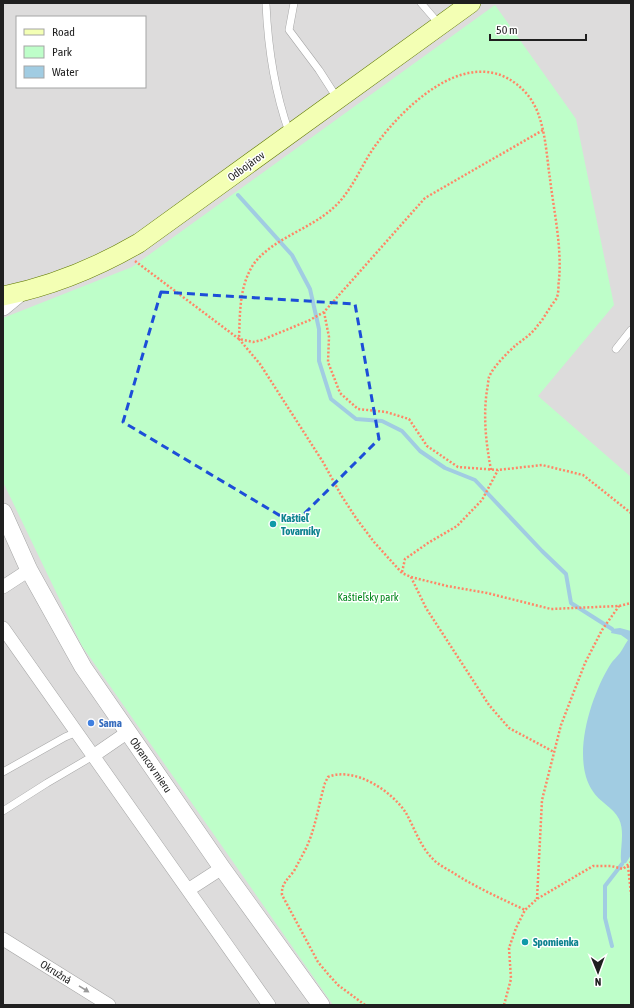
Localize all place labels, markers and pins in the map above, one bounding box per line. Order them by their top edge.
place label: Kaštieľ Tovarníky [281,512,321,537]
marker: Kaštieľ Tovarníky [268,519,278,529]
place label: Sama [99,717,122,729]
marker: Sama [86,718,96,728]
place label: Spomienka [533,936,579,948]
marker: Spomienka [520,937,530,947]

